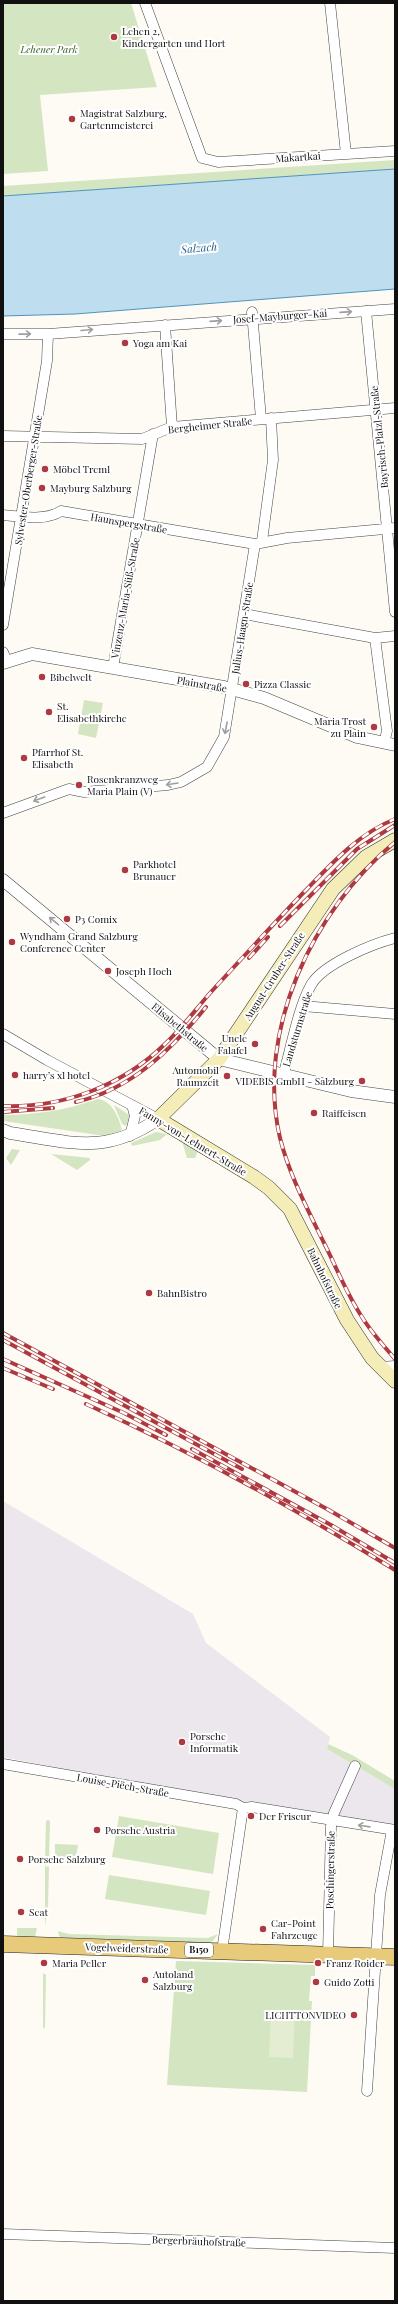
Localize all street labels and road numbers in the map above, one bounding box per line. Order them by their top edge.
street label: Makartkai [275,148,321,166]
street label: Josef-Mayburger-Kai [231,306,328,326]
street label: Bayrisch-Platzl-Straße [367,385,391,489]
street label: Sylvester-Oberberger-Straße [11,414,45,546]
street label: Bergheimer Straße [167,414,253,436]
street label: Haunspergstraße [90,509,168,537]
street label: Vinzenz-Maria-Süß-Straße [107,536,143,661]
street label: Julius-Haagn-Straße [228,581,256,676]
street label: Plainstraße [176,673,228,695]
street label: August-Gruber-Straße [240,929,308,1024]
street label: Landsturmstraße [279,990,315,1068]
street label: Elisabethstraße [149,999,211,1055]
street label: Fanny-von-Lehnert-Straße [136,1103,250,1179]
street label: Bahnhofstraße [304,1245,346,1311]
street label: Louise-Piëch-Straße [76,1770,170,1800]
street label: Poschingerstraße [322,1831,338,1909]
street label: Vogelweiderstraße [84,1940,169,1956]
road number: B150 [185,1943,213,1957]
street label: Bergerbräuhofstraße [152,2232,246,2250]

